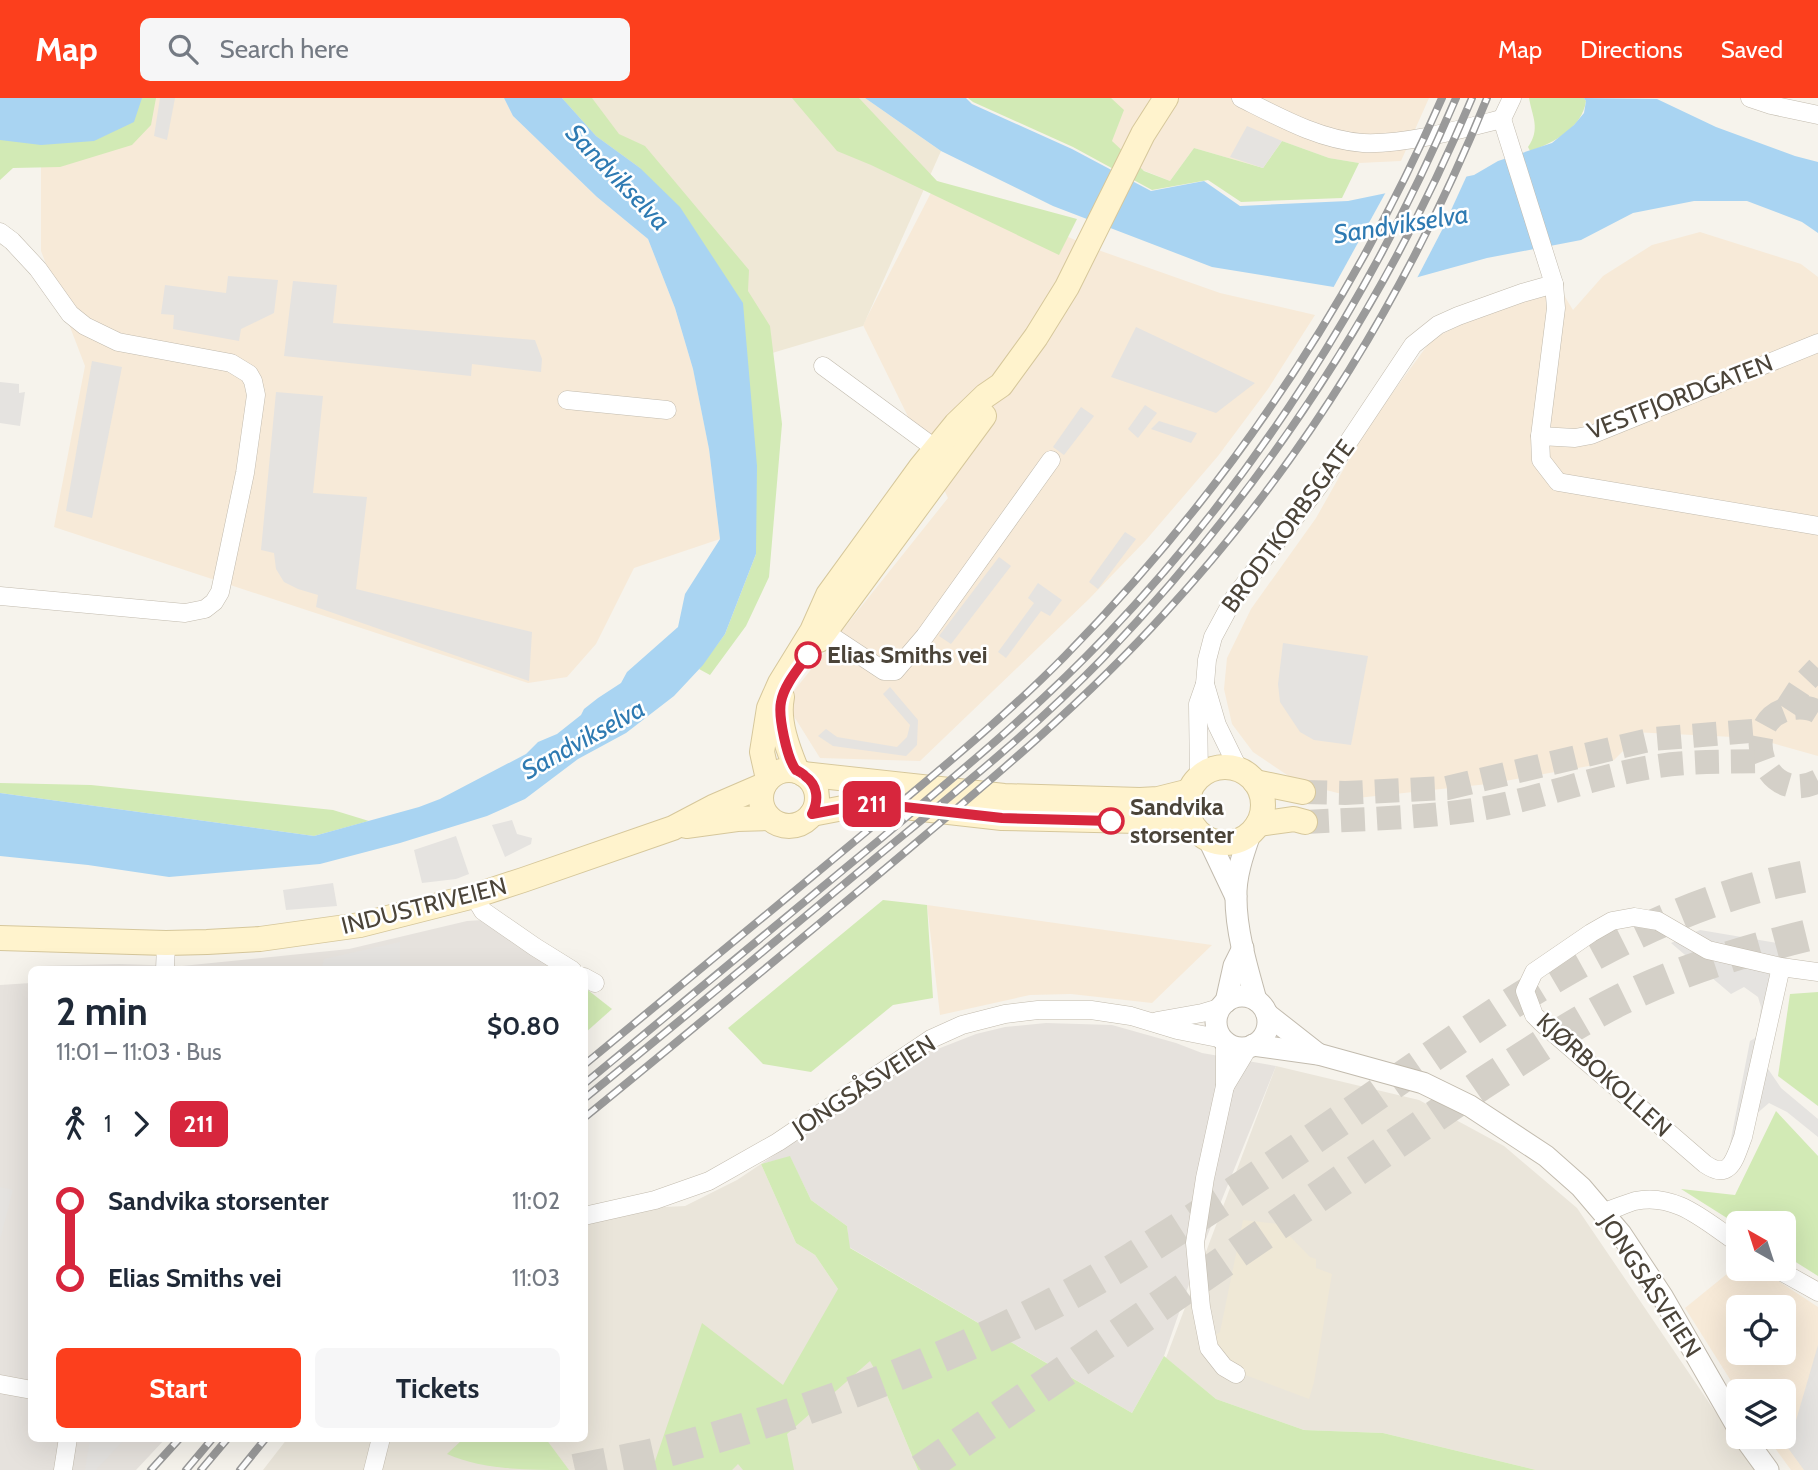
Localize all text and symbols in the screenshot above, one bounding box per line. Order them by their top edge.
search box [140,18,630,81]
text: Map [35,29,98,69]
icon: search [164,30,202,68]
text: Search here [220,33,349,65]
text: Map [1498,35,1542,64]
text: Directions [1580,35,1683,64]
text: Saved [1721,35,1783,64]
water label: Sandvikselva [559,117,677,237]
water label: Sandvikselva [1331,198,1471,250]
street label: VESTFJORDGATEN [1583,348,1777,445]
street label: BRODTKORBSGATE [1215,434,1360,618]
place label: Elias Smiths vei [827,640,987,669]
marker: Elias Smiths vei [795,642,821,668]
water label: Sandvikselva [516,692,650,786]
line badge: 211 [832,781,912,827]
text: 211 [857,789,887,818]
place label: Sandvika storsenter [1130,792,1234,849]
marker: Sandvika storsenter [1098,808,1124,834]
street label: INDUSTRIVEIEN [338,871,510,940]
text: 2 min [56,988,148,1035]
street label: KJØRBOKOLLEN [1531,1007,1678,1143]
text: $0.80 [487,1010,560,1042]
street label: JONGSÅSVEIEN [786,1029,941,1143]
text: 11:01 – 11:03 · Bus [56,1038,221,1066]
icon: walk [56,1105,94,1143]
icon: forward [122,1105,160,1143]
text: 211 [184,1109,214,1138]
text: 1 [104,1110,112,1138]
text: Sandvika storsenter [108,1185,328,1217]
text: 11:02 [512,1187,560,1215]
street label: JONGSÅSVEIEN [1593,1208,1707,1363]
north arrow [1726,1211,1796,1281]
map controls [1726,1211,1796,1449]
text: Elias Smiths vei [108,1262,282,1294]
text: 11:03 [512,1264,560,1292]
button: locate [1726,1295,1796,1365]
button: Start [56,1348,301,1428]
button: Tickets [315,1348,560,1428]
button: layers [1726,1379,1796,1449]

